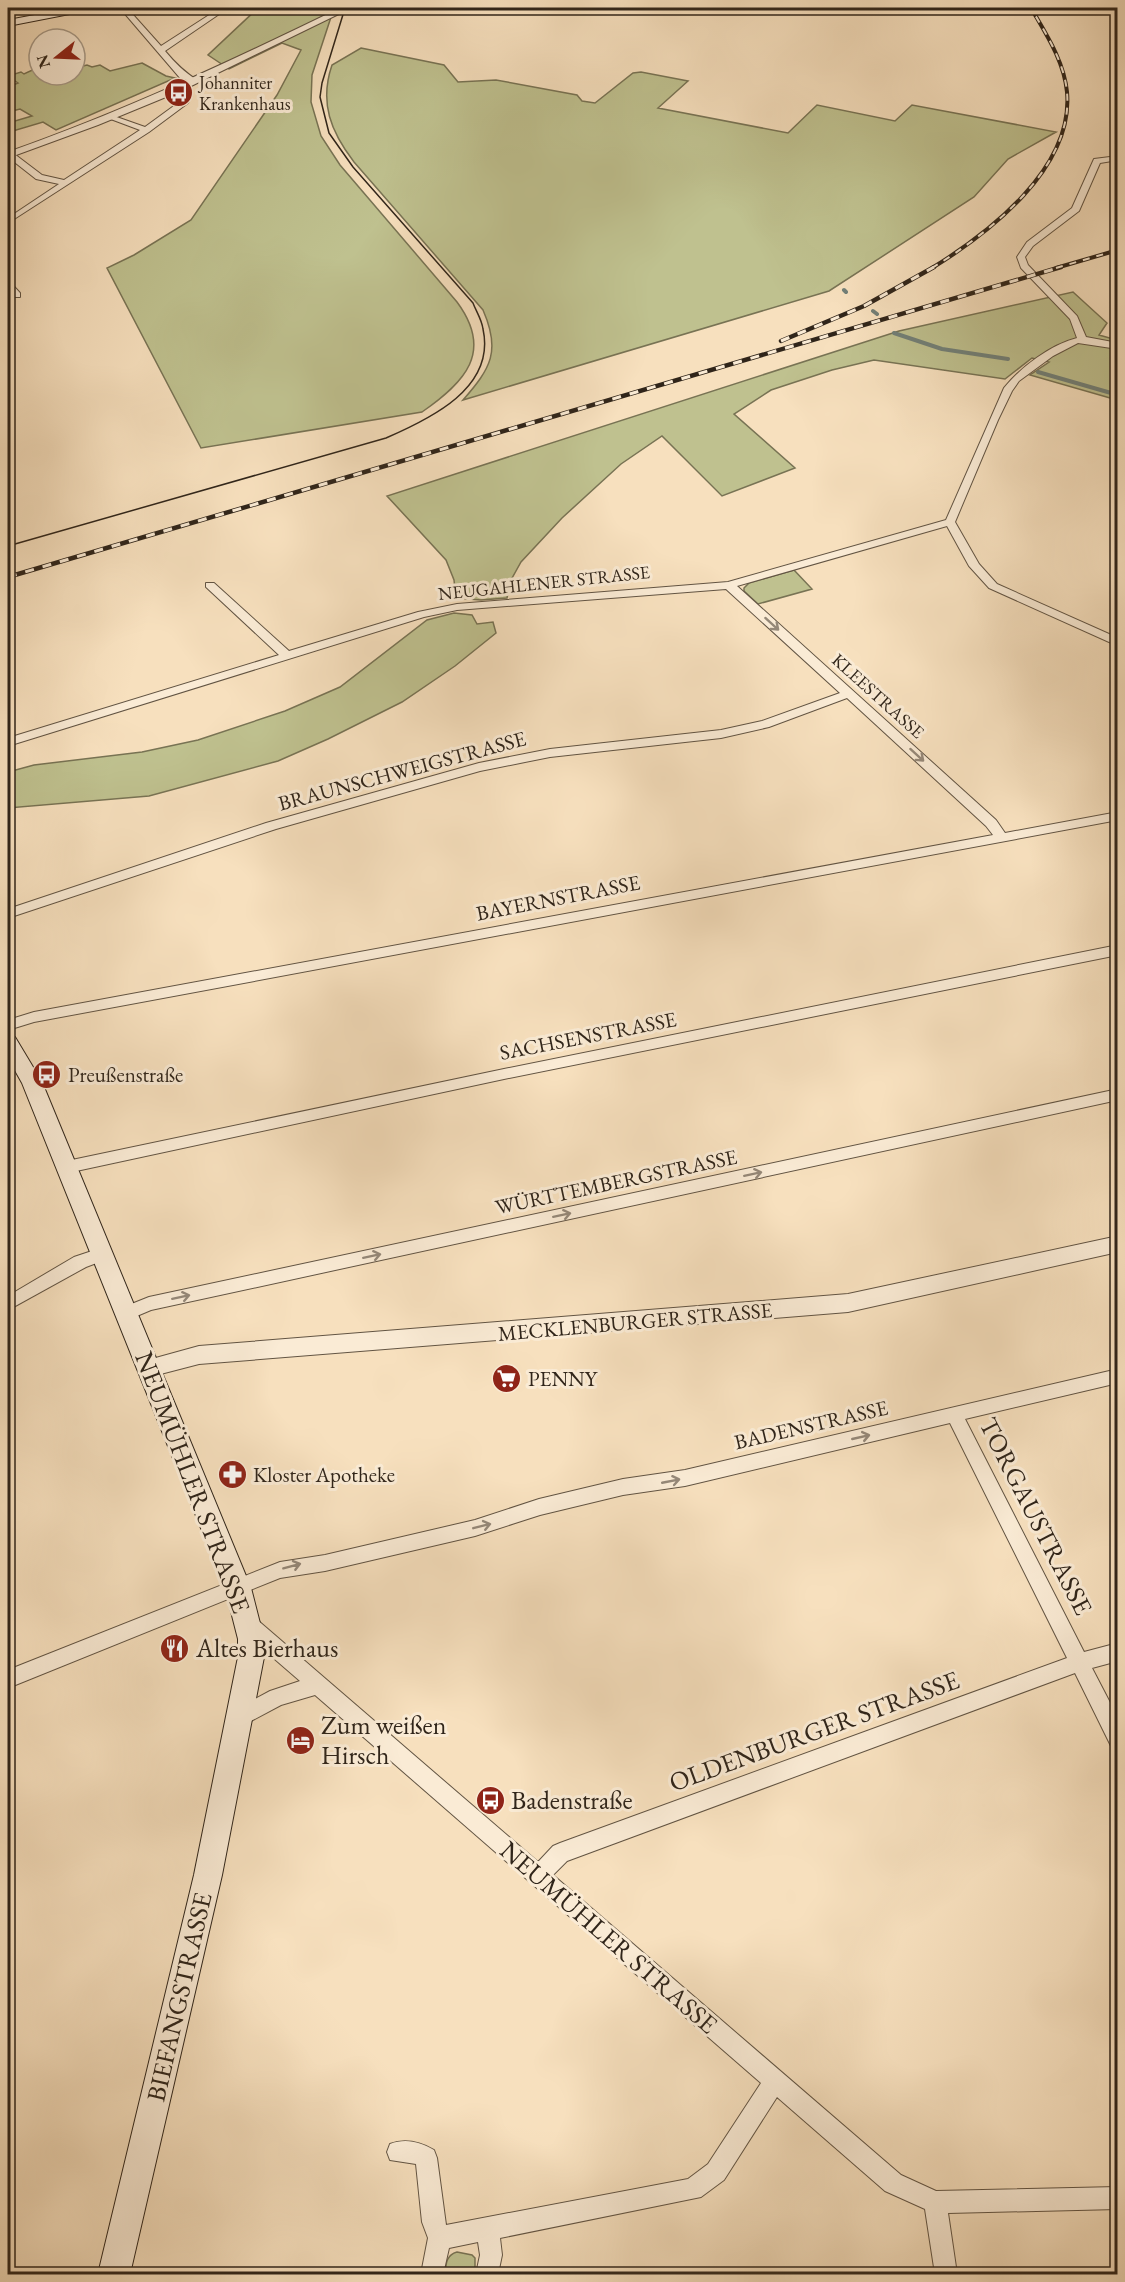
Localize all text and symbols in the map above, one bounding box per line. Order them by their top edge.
north arrow [27,27,87,87]
text: N [31,52,55,71]
place label: Johanniter Krankenhaus [197,71,291,115]
bus stop icon: Johanniter Krankenhaus [162,77,194,109]
street label: NEUGAHLENER STRASSE [437,560,651,605]
one-way arrow [765,617,780,631]
street label: KLEESTRASSE [827,648,929,743]
street label: BRAUNSCHWEIGSTRASSE [275,724,529,817]
one-way arrow [909,748,924,763]
street label: BAYERNSTRASSE [474,868,642,927]
street label: SACHSENSTRASSE [497,1005,679,1066]
bus stop icon: Preußenstraße [31,1059,63,1091]
place label: Preußenstraße [68,1061,183,1088]
street label: WÜRTTEMBERGSTRASSE [493,1143,739,1220]
one-way arrow [743,1168,762,1179]
one-way arrow [553,1209,572,1221]
one-way arrow [362,1250,381,1262]
one-way arrow [171,1291,190,1303]
street label: MECKLENBURGER STRASSE [497,1296,773,1347]
street label: NEUMÜHLER STRASSE [127,1346,259,1618]
supermarket icon: PENNY [491,1363,523,1395]
place label: PENNY [528,1365,599,1392]
street label: BADENSTRASSE [731,1394,890,1455]
street label: TORGAUSTRASSE [972,1411,1101,1621]
one-way arrow [851,1430,870,1442]
pharmacy icon: Kloster Apotheke [216,1459,248,1491]
place label: Kloster Apotheke [253,1461,395,1488]
one-way arrow [661,1475,680,1486]
one-way arrow [472,1520,491,1532]
one-way arrow [282,1560,301,1572]
place label: Altes Bierhaus [195,1631,338,1665]
restaurant icon: Altes Bierhaus [159,1632,191,1664]
street label: OLDENBURGER STRASSE [664,1663,964,1799]
place label: Zum weißen Hirsch [321,1708,447,1772]
hotel icon: Zum weißen Hirsch [284,1724,316,1756]
place label: Badenstraße [511,1783,633,1817]
bus stop icon: Badenstraße [474,1784,506,1816]
street label: NEUMÜHLER STRASSE [493,1833,725,2041]
street label: BIEFANGSTRASSE [138,1889,220,2105]

